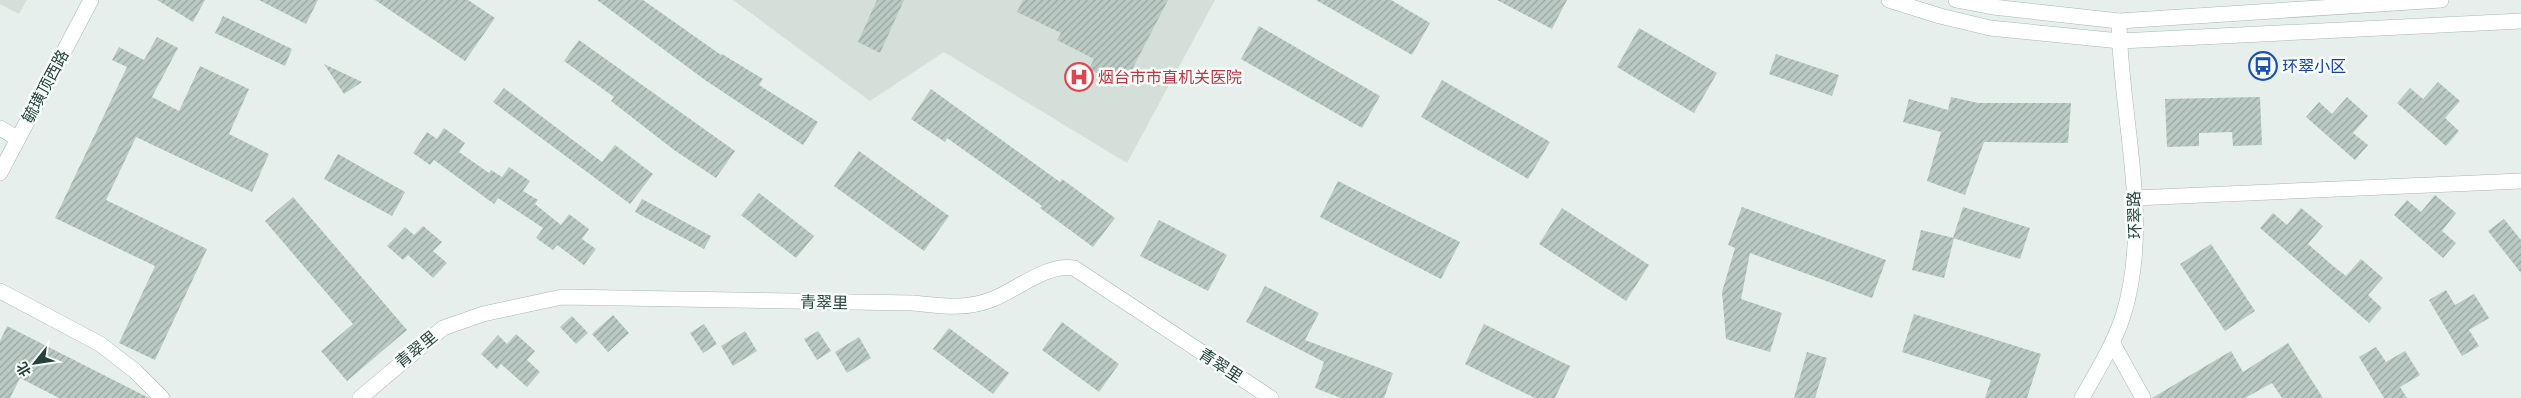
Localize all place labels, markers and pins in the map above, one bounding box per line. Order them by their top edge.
bus stop icon: 环翠小区 [2248,51,2278,81]
place label: 环翠小区 [2282,55,2346,77]
hospital icon: 烟台市市直机关医院 [1064,62,1094,92]
place label: 烟台市市直机关医院 [1098,66,1242,88]

